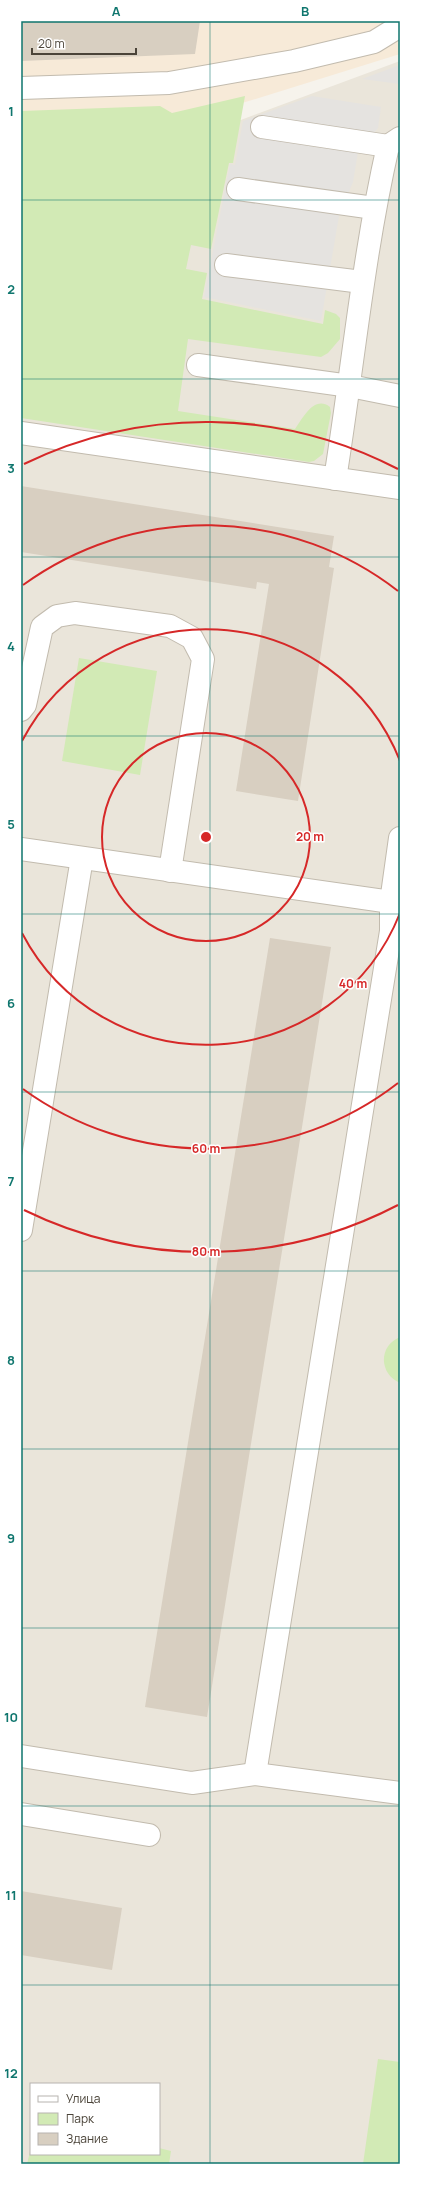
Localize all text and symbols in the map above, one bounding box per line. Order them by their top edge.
text: A [112,2,121,20]
text: B [301,2,309,20]
scale bar [32,30,136,56]
text: 20 m [38,35,65,52]
text: 1 [8,102,14,120]
text: 2 [7,280,15,298]
text: 3 [7,459,15,477]
text: 4 [7,637,15,655]
text: 5 [7,815,15,833]
text: 20 m [296,828,324,845]
centre of rings [199,830,213,844]
text: 40 m [339,975,367,992]
text: 6 [7,994,15,1012]
text: 60 m [192,1140,220,1157]
text: 7 [8,1172,15,1190]
text: 80 m [192,1243,220,1260]
text: 8 [7,1351,15,1369]
text: 9 [7,1529,15,1547]
text: 10 [4,1708,18,1726]
text: 11 [5,1886,17,1904]
text: 12 [4,2064,18,2082]
legend [30,2083,160,2155]
text: Улица [66,2090,100,2107]
text: Парк [66,2110,95,2127]
text: Здание [66,2130,108,2147]

